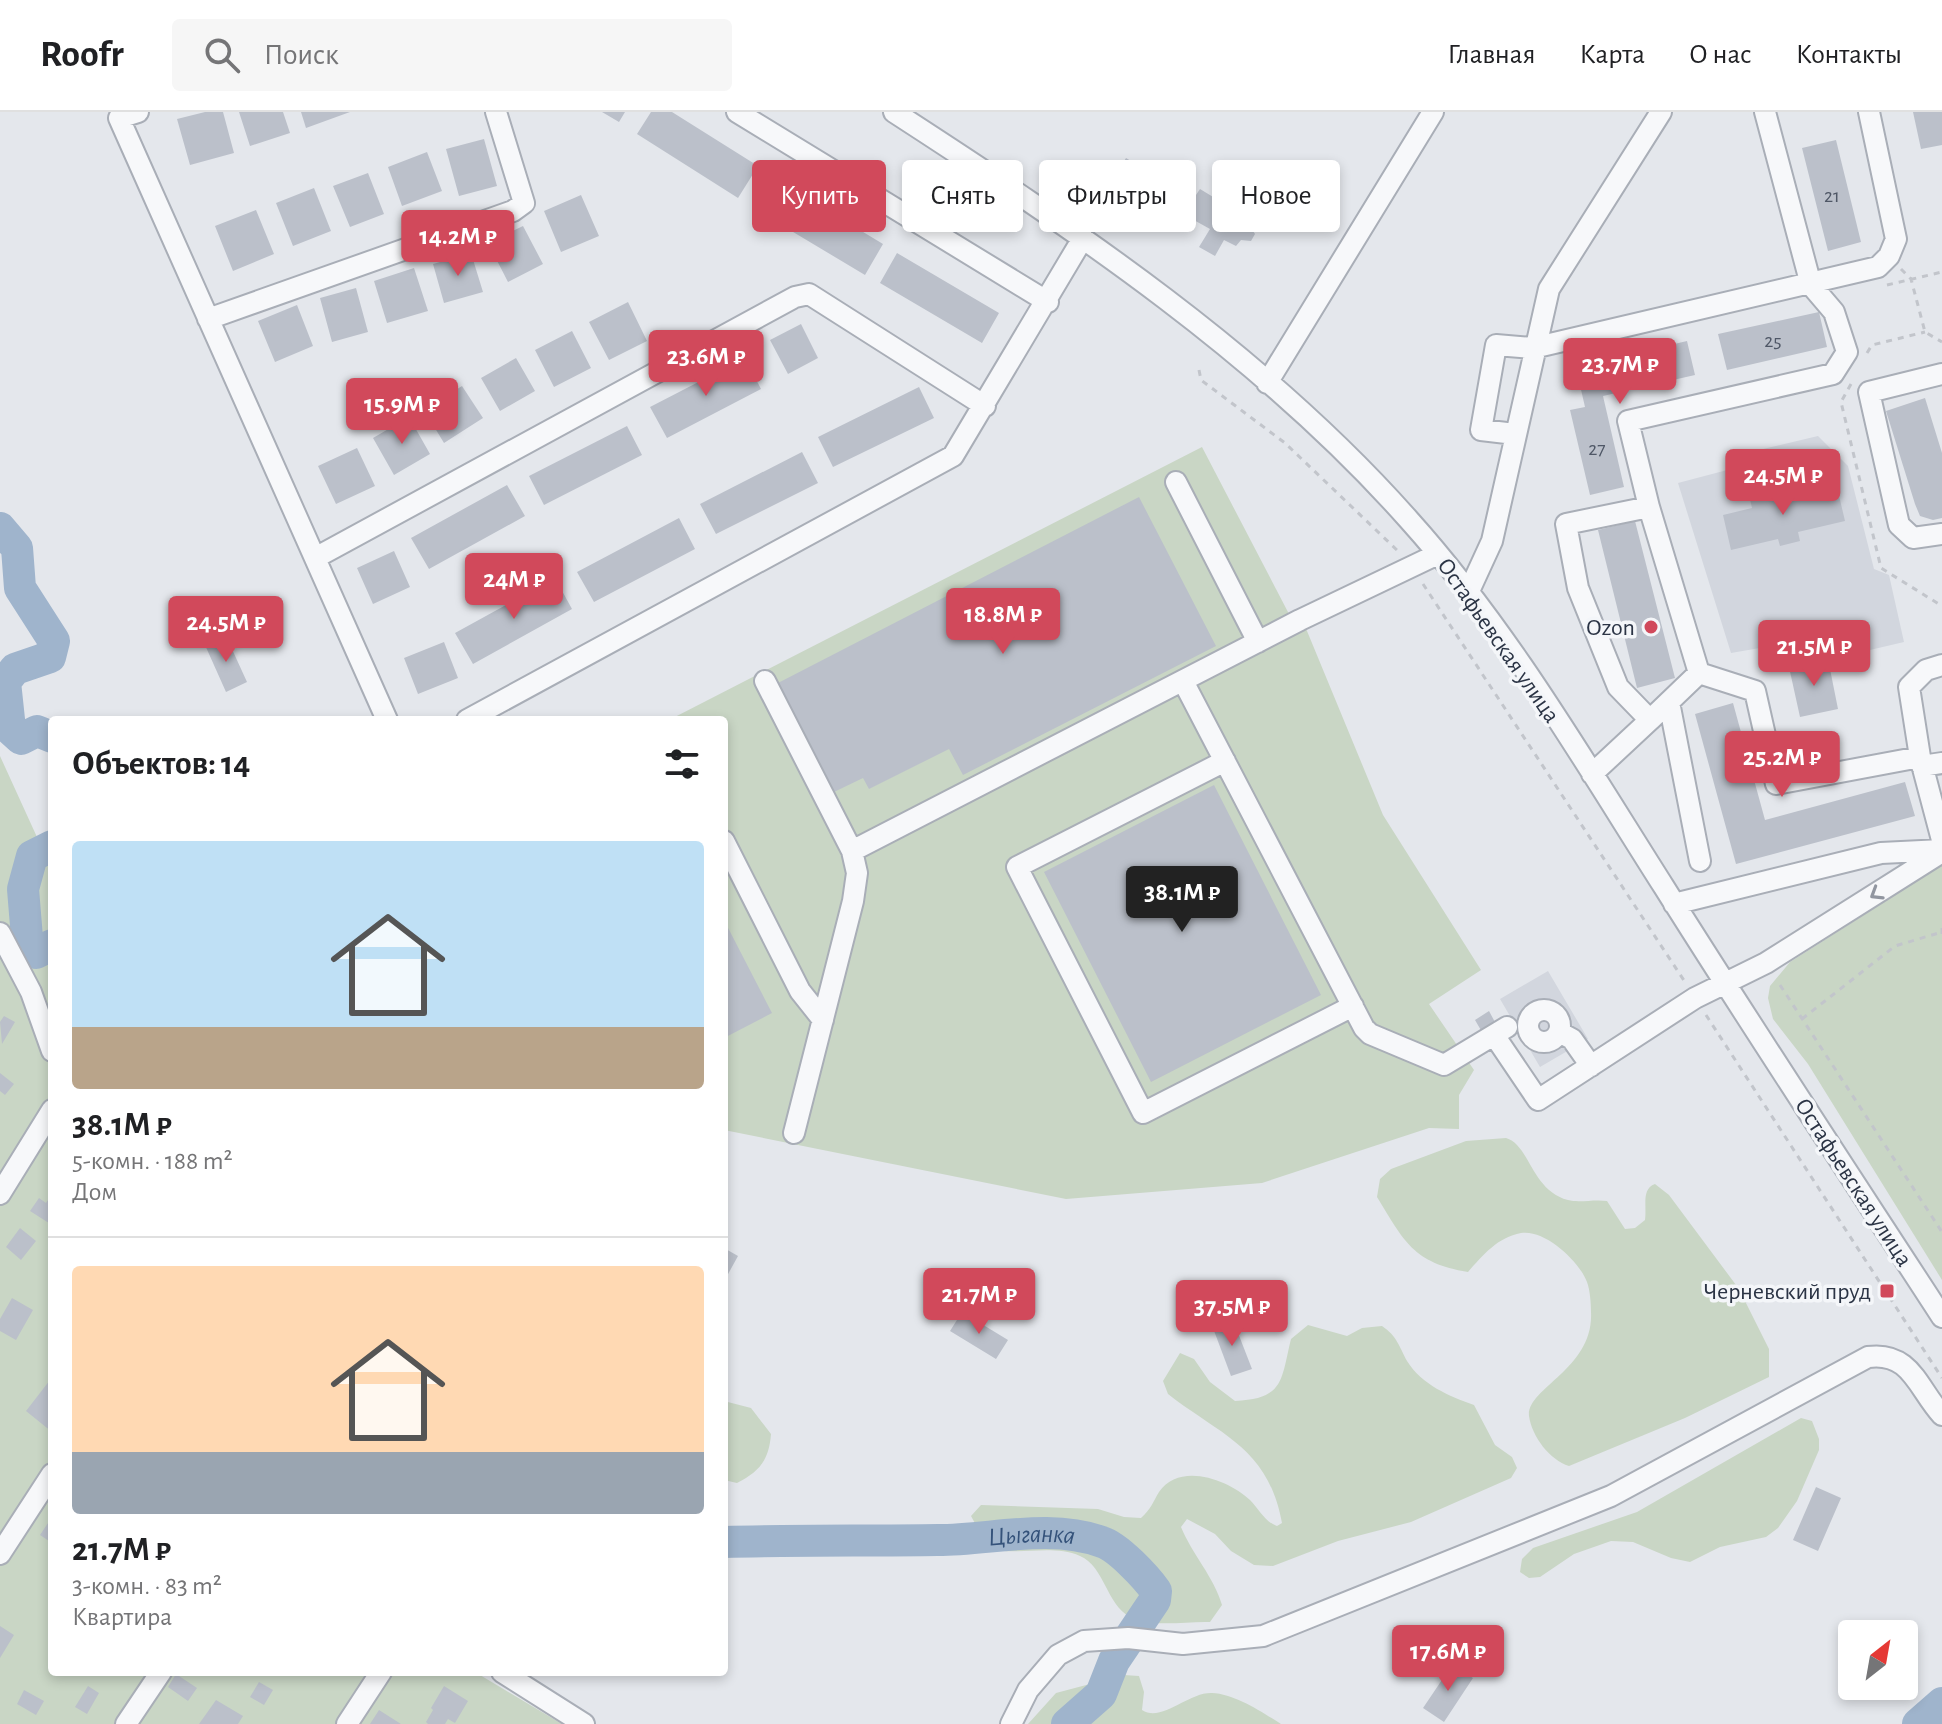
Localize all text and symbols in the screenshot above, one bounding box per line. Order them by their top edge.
search box [172,19,732,91]
icon: search [200,33,244,77]
text: Roofr [40,36,124,74]
text: Поиск [264,40,339,70]
text: Главная [1447,41,1535,69]
text: Карта [1579,41,1645,69]
text: О нас [1689,41,1752,69]
text: Контакты [1796,41,1902,69]
chip: Купить [752,160,886,232]
chip: Снять [902,160,1023,232]
chip: Фильтры [1039,160,1196,232]
chip: Новое [1212,160,1340,232]
house number: 21 [1824,186,1840,206]
pin: 14.2M ₽ [384,210,532,278]
text: 14.2M ₽ [419,223,497,249]
pin: 23.6M ₽ [632,330,780,398]
house number: 25 [1764,331,1782,351]
pin: 23.7M ₽ [1546,338,1694,406]
text: 23.6M ₽ [667,343,745,369]
text: 23.7M ₽ [1581,351,1659,377]
pin: 15.9M ₽ [328,378,476,446]
text: 15.9M ₽ [364,391,440,417]
house number: 27 [1588,439,1606,459]
pin: 24.5M ₽ [1709,449,1857,517]
text: 24.5M ₽ [1743,462,1823,488]
pin: 24M ₽ [458,553,570,621]
street label: Остафьевская улица [1432,554,1564,727]
text: 24M ₽ [483,566,545,592]
pin: 18.8M ₽ [929,588,1077,656]
pin: 24.5M ₽ [152,596,300,664]
text: 18.8M ₽ [964,601,1042,627]
text: 24.5M ₽ [186,609,266,635]
place label: Ozon [1586,616,1635,640]
marker: Ozon [1642,618,1660,636]
pin: 21.5M ₽ [1740,620,1888,688]
text: 21.5M ₽ [1776,633,1852,659]
pin: 25.2M ₽ [1708,731,1856,799]
icon: filters [660,742,704,786]
text: 25.2M ₽ [1743,744,1821,770]
text: Объектов: 14 [72,747,250,781]
pin: 38.1M ₽ [1108,866,1256,934]
text: 38.1M ₽ [1144,879,1220,905]
one-way arrow [1870,884,1885,899]
icon: home [316,893,460,1037]
street label: Остафьевская улица [1790,1094,1916,1271]
text: 38.1M ₽ [72,1108,172,1142]
text: 5-комн. · 188 m² [72,1148,233,1174]
text: Дом [72,1179,117,1205]
pin: 21.7M ₽ [905,1268,1053,1336]
pin: 37.5M ₽ [1158,1280,1306,1348]
place label: Черневский пруд [1704,1280,1871,1304]
text: 21.7M ₽ [941,1281,1017,1307]
marker: Черневский пруд [1878,1282,1896,1300]
text: 37.5M ₽ [1194,1293,1270,1319]
icon: home [316,1318,460,1462]
water label: Цыганка [987,1521,1077,1551]
text: 21.7M ₽ [72,1533,171,1567]
text: 3-комн. · 83 m² [72,1573,222,1599]
text: Квартира [72,1604,172,1630]
north arrow [1838,1620,1918,1700]
map controls [1838,1620,1918,1700]
pin: 17.6M ₽ [1374,1625,1522,1693]
text: 17.6M ₽ [1410,1638,1486,1664]

